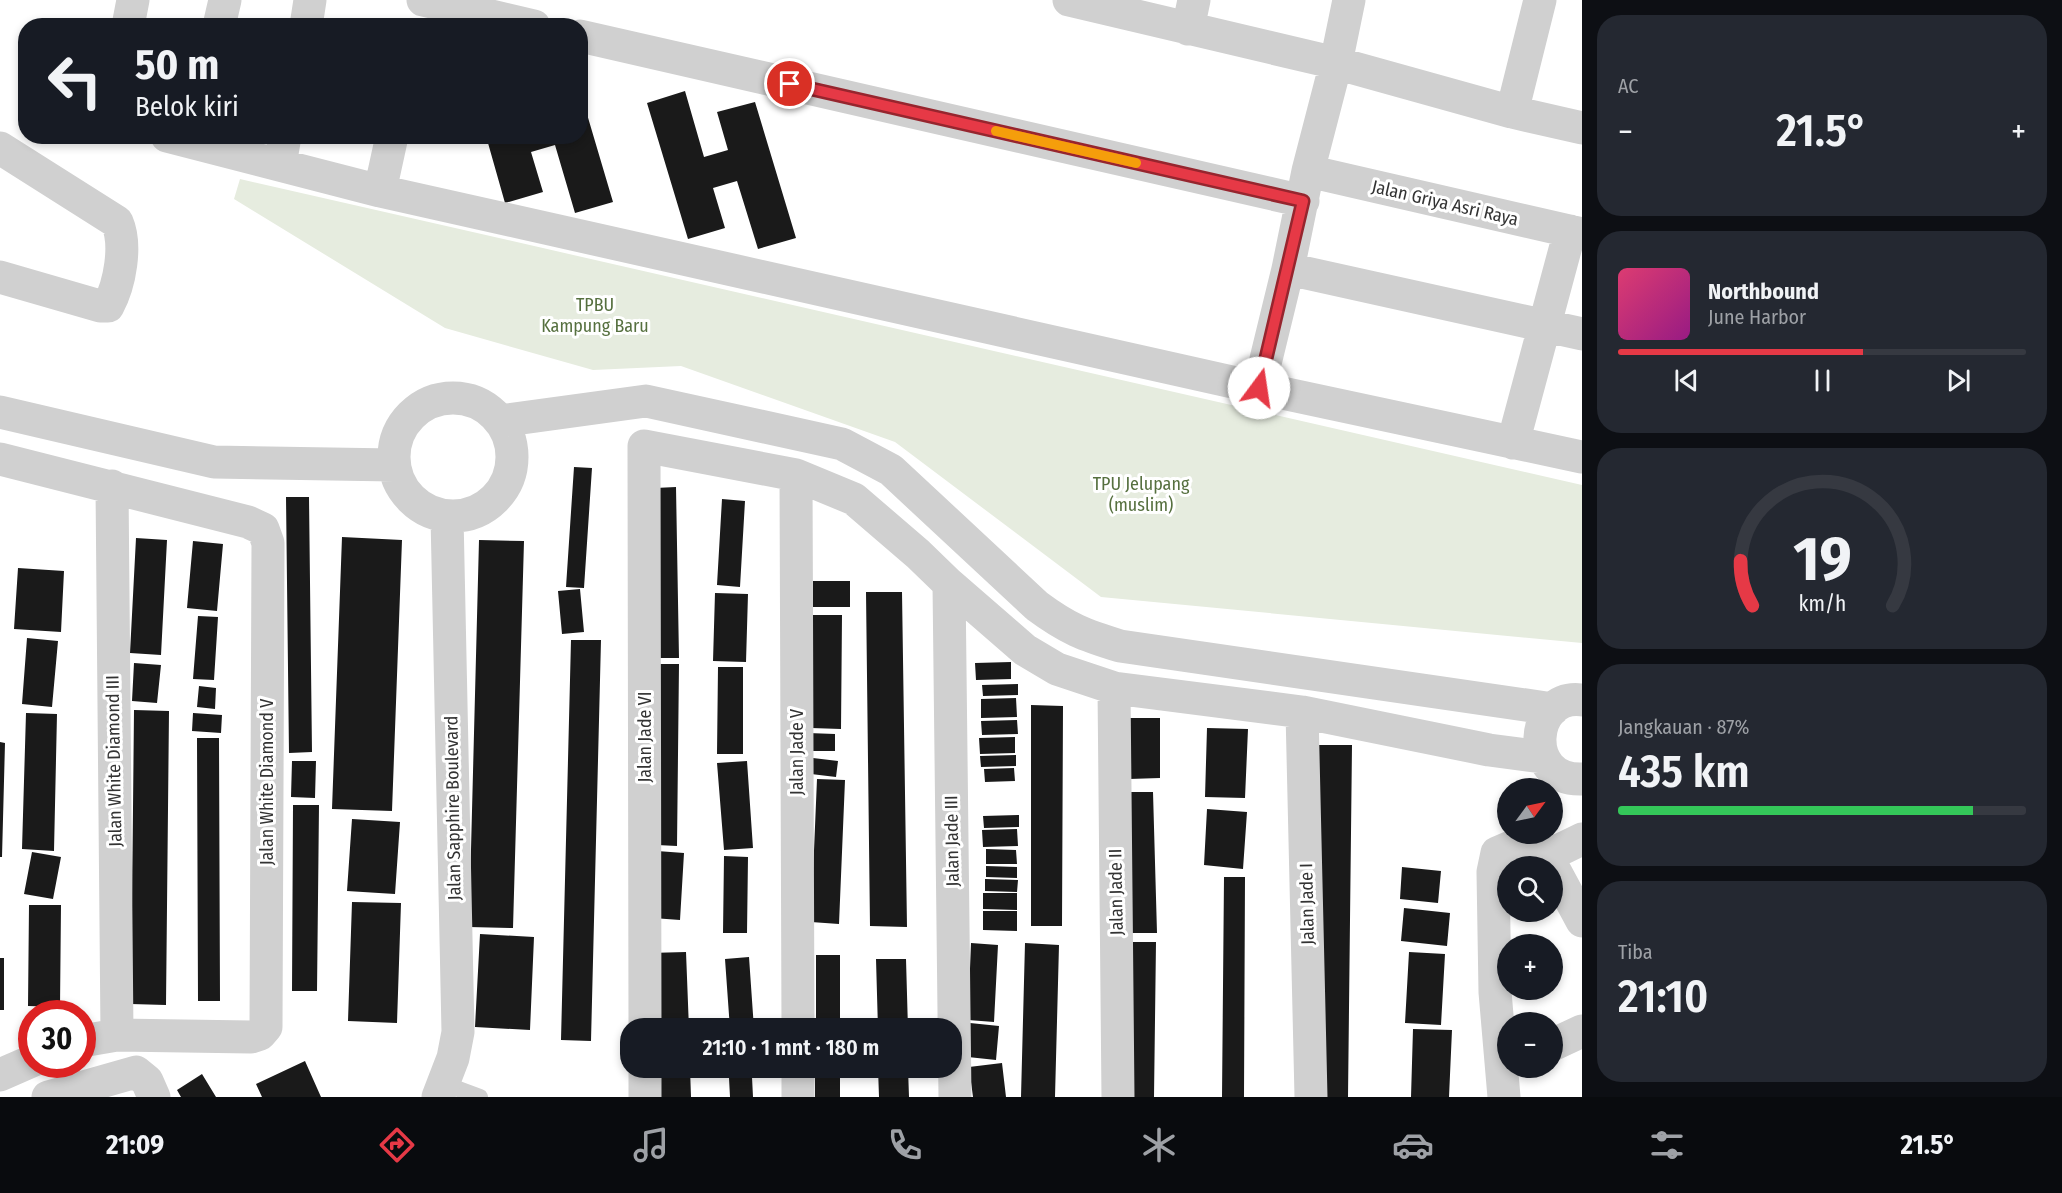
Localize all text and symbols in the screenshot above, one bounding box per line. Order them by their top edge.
text: 50 m [135,40,219,90]
icon: left [36,42,114,120]
pin [764,58,815,109]
icon: arrive [773,67,806,100]
text: AC [1618,74,1638,98]
text: Belok kiri [135,91,239,123]
text: 21.5° [1776,104,1868,158]
text: − [1618,112,1633,152]
text: + [2011,112,2026,152]
street label: Jalan Griya Asri Raya [1370,175,1521,231]
text: Northbound [1708,278,1819,305]
park label: TPBU Kampung Baru [541,294,649,337]
text: June Harbor [1708,305,1806,329]
position arrow [1227,356,1291,420]
icon: previous [1670,364,1703,397]
icon: pause [1806,364,1839,397]
icon: next [1942,364,1975,397]
park label: TPU Jelupang (muslim) [1093,473,1190,516]
text: 19 [1793,522,1851,597]
text: km/h [1798,591,1846,617]
street label: Jalan White Diamond III [102,675,126,847]
street label: Jalan Jade VI [634,691,656,783]
street label: Jalan White Diamond V [256,698,278,865]
street label: Jalan Jade V [786,708,808,795]
street label: Jalan Sapphire Boulevard [440,715,466,901]
text: Jangkauan · 87% [1618,715,1749,739]
text: 435 km [1618,745,1750,799]
north arrow [1497,778,1563,844]
map controls [1497,778,1563,1078]
street label: Jalan Jade III [940,795,964,887]
street label: Jalan Jade II [1104,848,1128,936]
button: search [1497,856,1563,922]
street label: Jalan Jade I [1295,863,1319,945]
button: + [1497,934,1563,1000]
text: Tiba [1618,940,1653,964]
text: 21:10 [1618,970,1708,1024]
speed limit sign: 30 [18,1000,96,1078]
button: − [1497,1012,1563,1078]
text: 21:10 · 1 mnt · 180 m [703,1034,879,1061]
icon: directions [376,1124,418,1166]
icon: music [630,1124,672,1166]
icon: phone [884,1124,926,1166]
icon: climate [1138,1124,1180,1166]
icon: car [1392,1124,1434,1166]
icon: filters [1646,1124,1688,1166]
text: 21:09 [106,1129,164,1161]
text: 21.5° [1900,1129,1956,1161]

